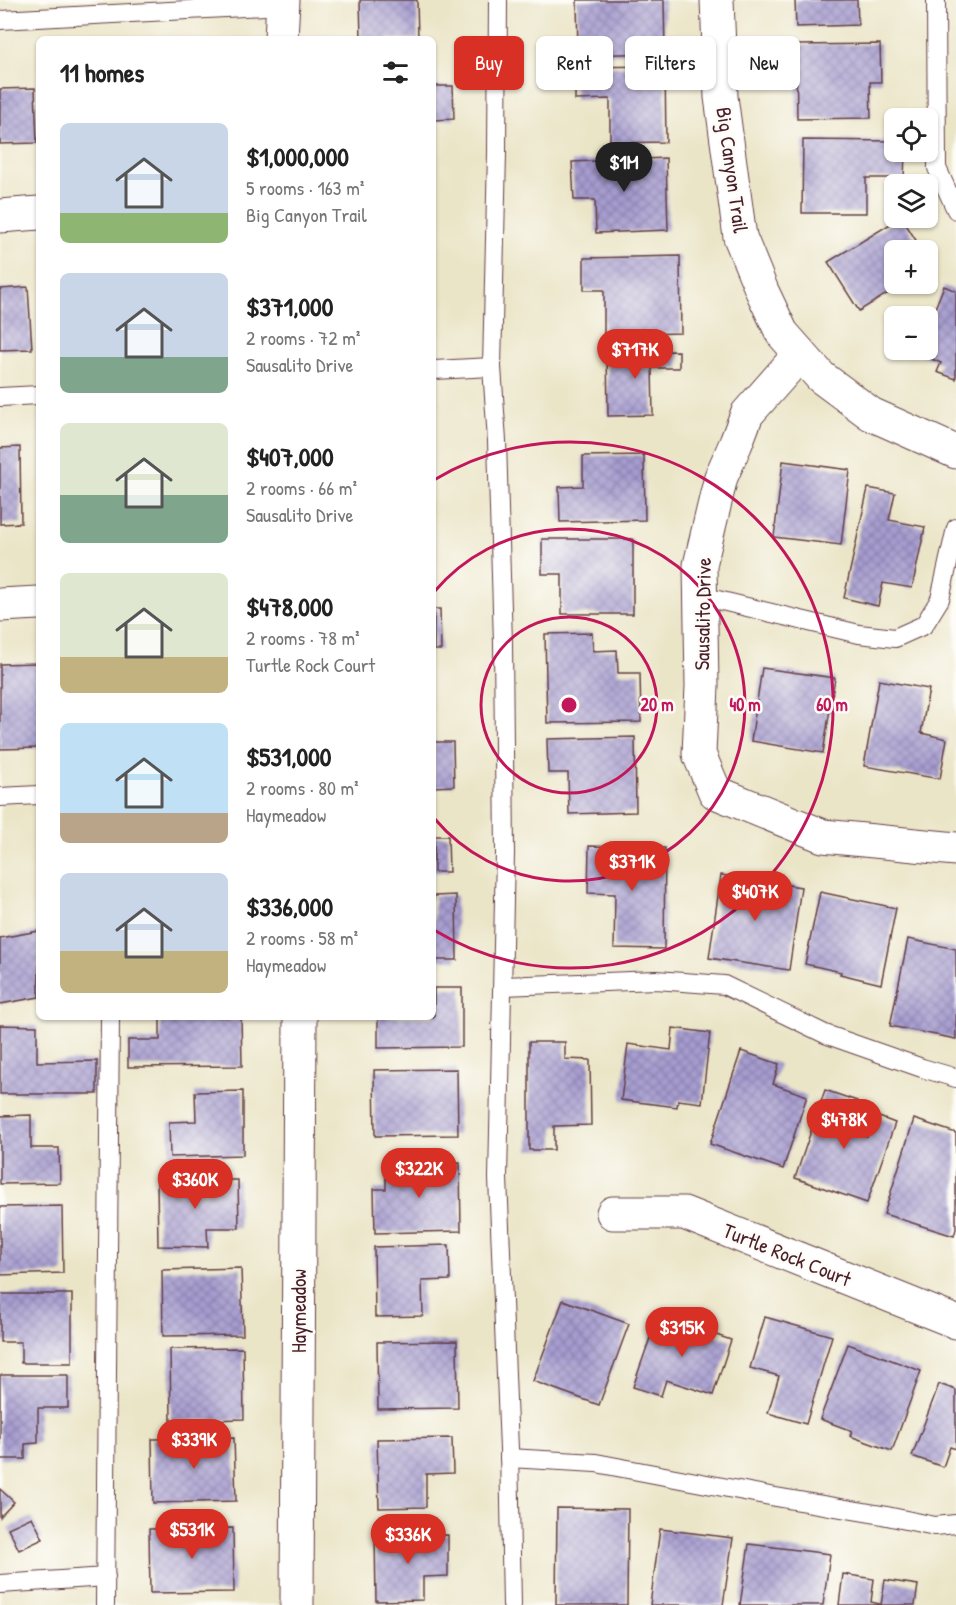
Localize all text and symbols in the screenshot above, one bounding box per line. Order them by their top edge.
chip: Buy [454,36,524,90]
chip: Rent [536,36,613,90]
chip: Filters [625,36,716,90]
chip: New [728,36,800,90]
text: 11 homes [60,55,144,90]
icon: filters [379,56,412,89]
street label: Big Canyon Trail [709,105,756,235]
map controls [884,108,938,360]
button: locate [884,108,938,162]
text: $1,000,000 [246,139,349,174]
pin: $1M [595,142,653,193]
icon: home [108,147,180,219]
text: $1M [609,148,639,175]
text: 5 rooms · 163 m² [246,174,364,201]
button: layers [884,174,938,228]
text: Big Canyon Trail [246,201,367,228]
button: + [884,240,938,294]
text: $371,000 [246,289,333,324]
icon: home [108,297,180,369]
button: − [884,306,938,360]
text: 2 rooms · 72 m² [246,324,360,351]
pin: $717K [593,329,677,380]
text: $717K [611,335,659,362]
text: Sausalito Drive [246,351,354,378]
text: $407,000 [246,439,334,474]
icon: home [108,447,180,519]
text: 2 rooms · 66 m² [246,474,357,501]
text: Sausalito Drive [246,501,354,528]
street label: Sausalito Drive [687,557,718,671]
text: $478,000 [246,589,333,624]
icon: home [108,597,180,669]
text: 2 rooms · 78 m² [246,624,360,651]
text: Turtle Rock Court [246,651,375,678]
text: 20 m [641,692,673,717]
text: 40 m [729,692,761,717]
text: 60 m [816,692,848,717]
centre of rings [559,695,579,715]
text: $531,000 [246,739,331,774]
icon: home [108,747,180,819]
text: 2 rooms · 80 m² [246,774,359,801]
text: Haymeadow [246,801,326,828]
pin: $371K [590,841,674,892]
text: $371K [609,847,655,874]
pin: $407K [713,871,797,922]
text: $407K [732,877,778,904]
text: $336,000 [246,889,333,924]
icon: home [108,897,180,969]
text: 2 rooms · 58 m² [246,924,358,951]
text: Haymeadow [246,951,326,978]
pin: $478K [802,1099,886,1150]
text: $478K [821,1105,867,1132]
pin: $322K [377,1148,461,1199]
text: $322K [395,1154,443,1181]
pin: $360K [153,1159,237,1210]
text: $360K [172,1165,218,1192]
street label: Turtle Rock Court [719,1216,856,1294]
street label: Haymeadow [284,1269,313,1353]
pin: $315K [640,1307,724,1358]
text: $315K [659,1313,705,1340]
pin: $339K [152,1419,236,1470]
text: $339K [171,1425,217,1452]
pin: $531K [150,1509,234,1560]
pin: $336K [366,1514,450,1565]
text: $531K [169,1515,215,1542]
text: $336K [385,1520,431,1547]

